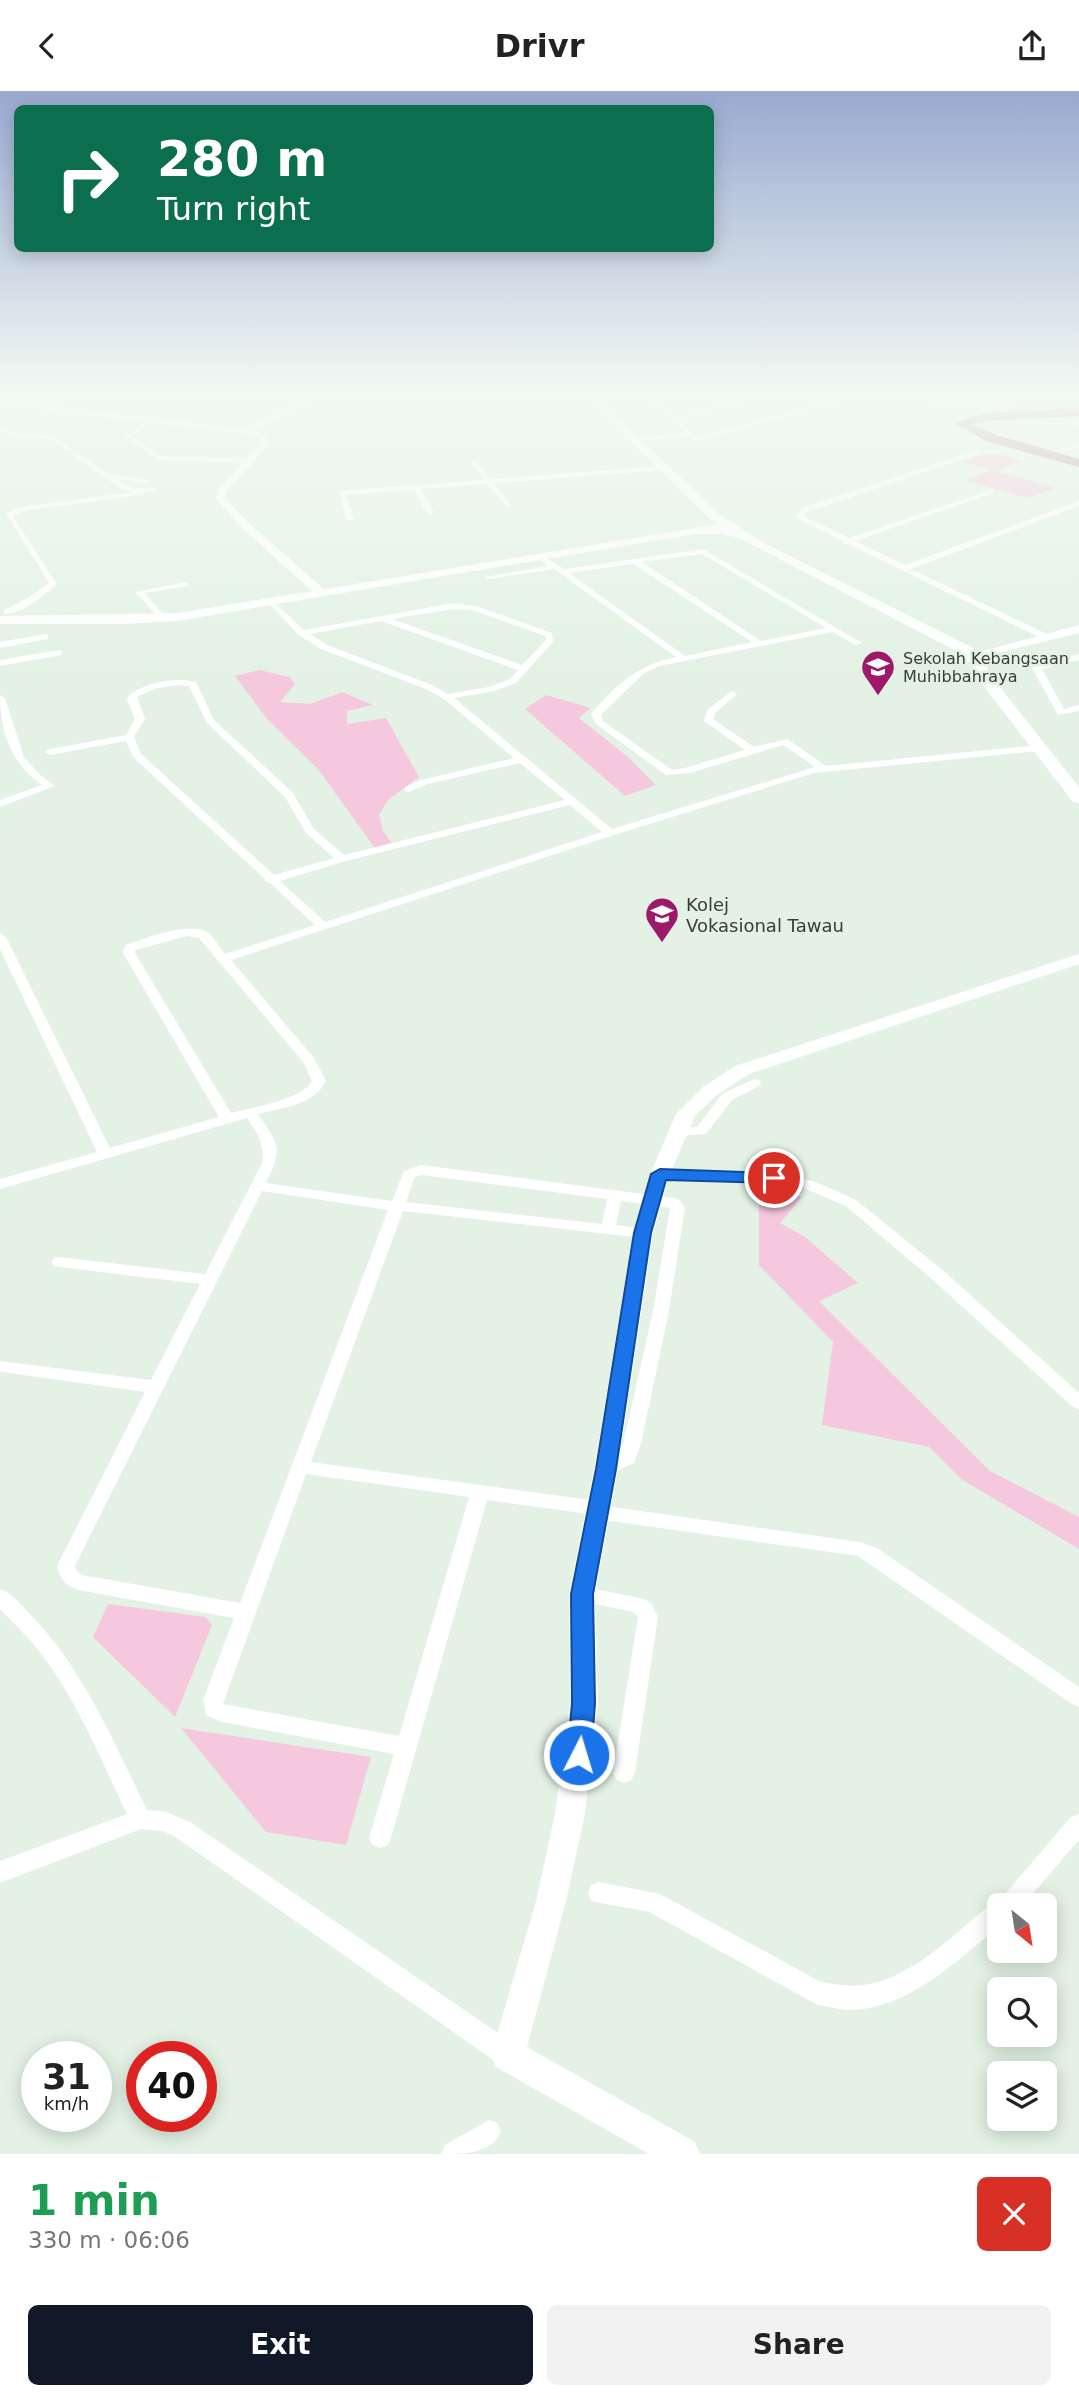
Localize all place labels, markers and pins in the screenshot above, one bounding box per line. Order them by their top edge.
school or university icon: Sekolah Kebangsaan Muhibbahraya [859,648,897,697]
place label: Sekolah Kebangsaan Muhibbahraya [903,649,1069,686]
place label: Kolej Vokasional Tawau [686,894,844,936]
school or university icon: Kolej Vokasional Tawau [643,895,681,944]
pin [744,1148,804,1208]

